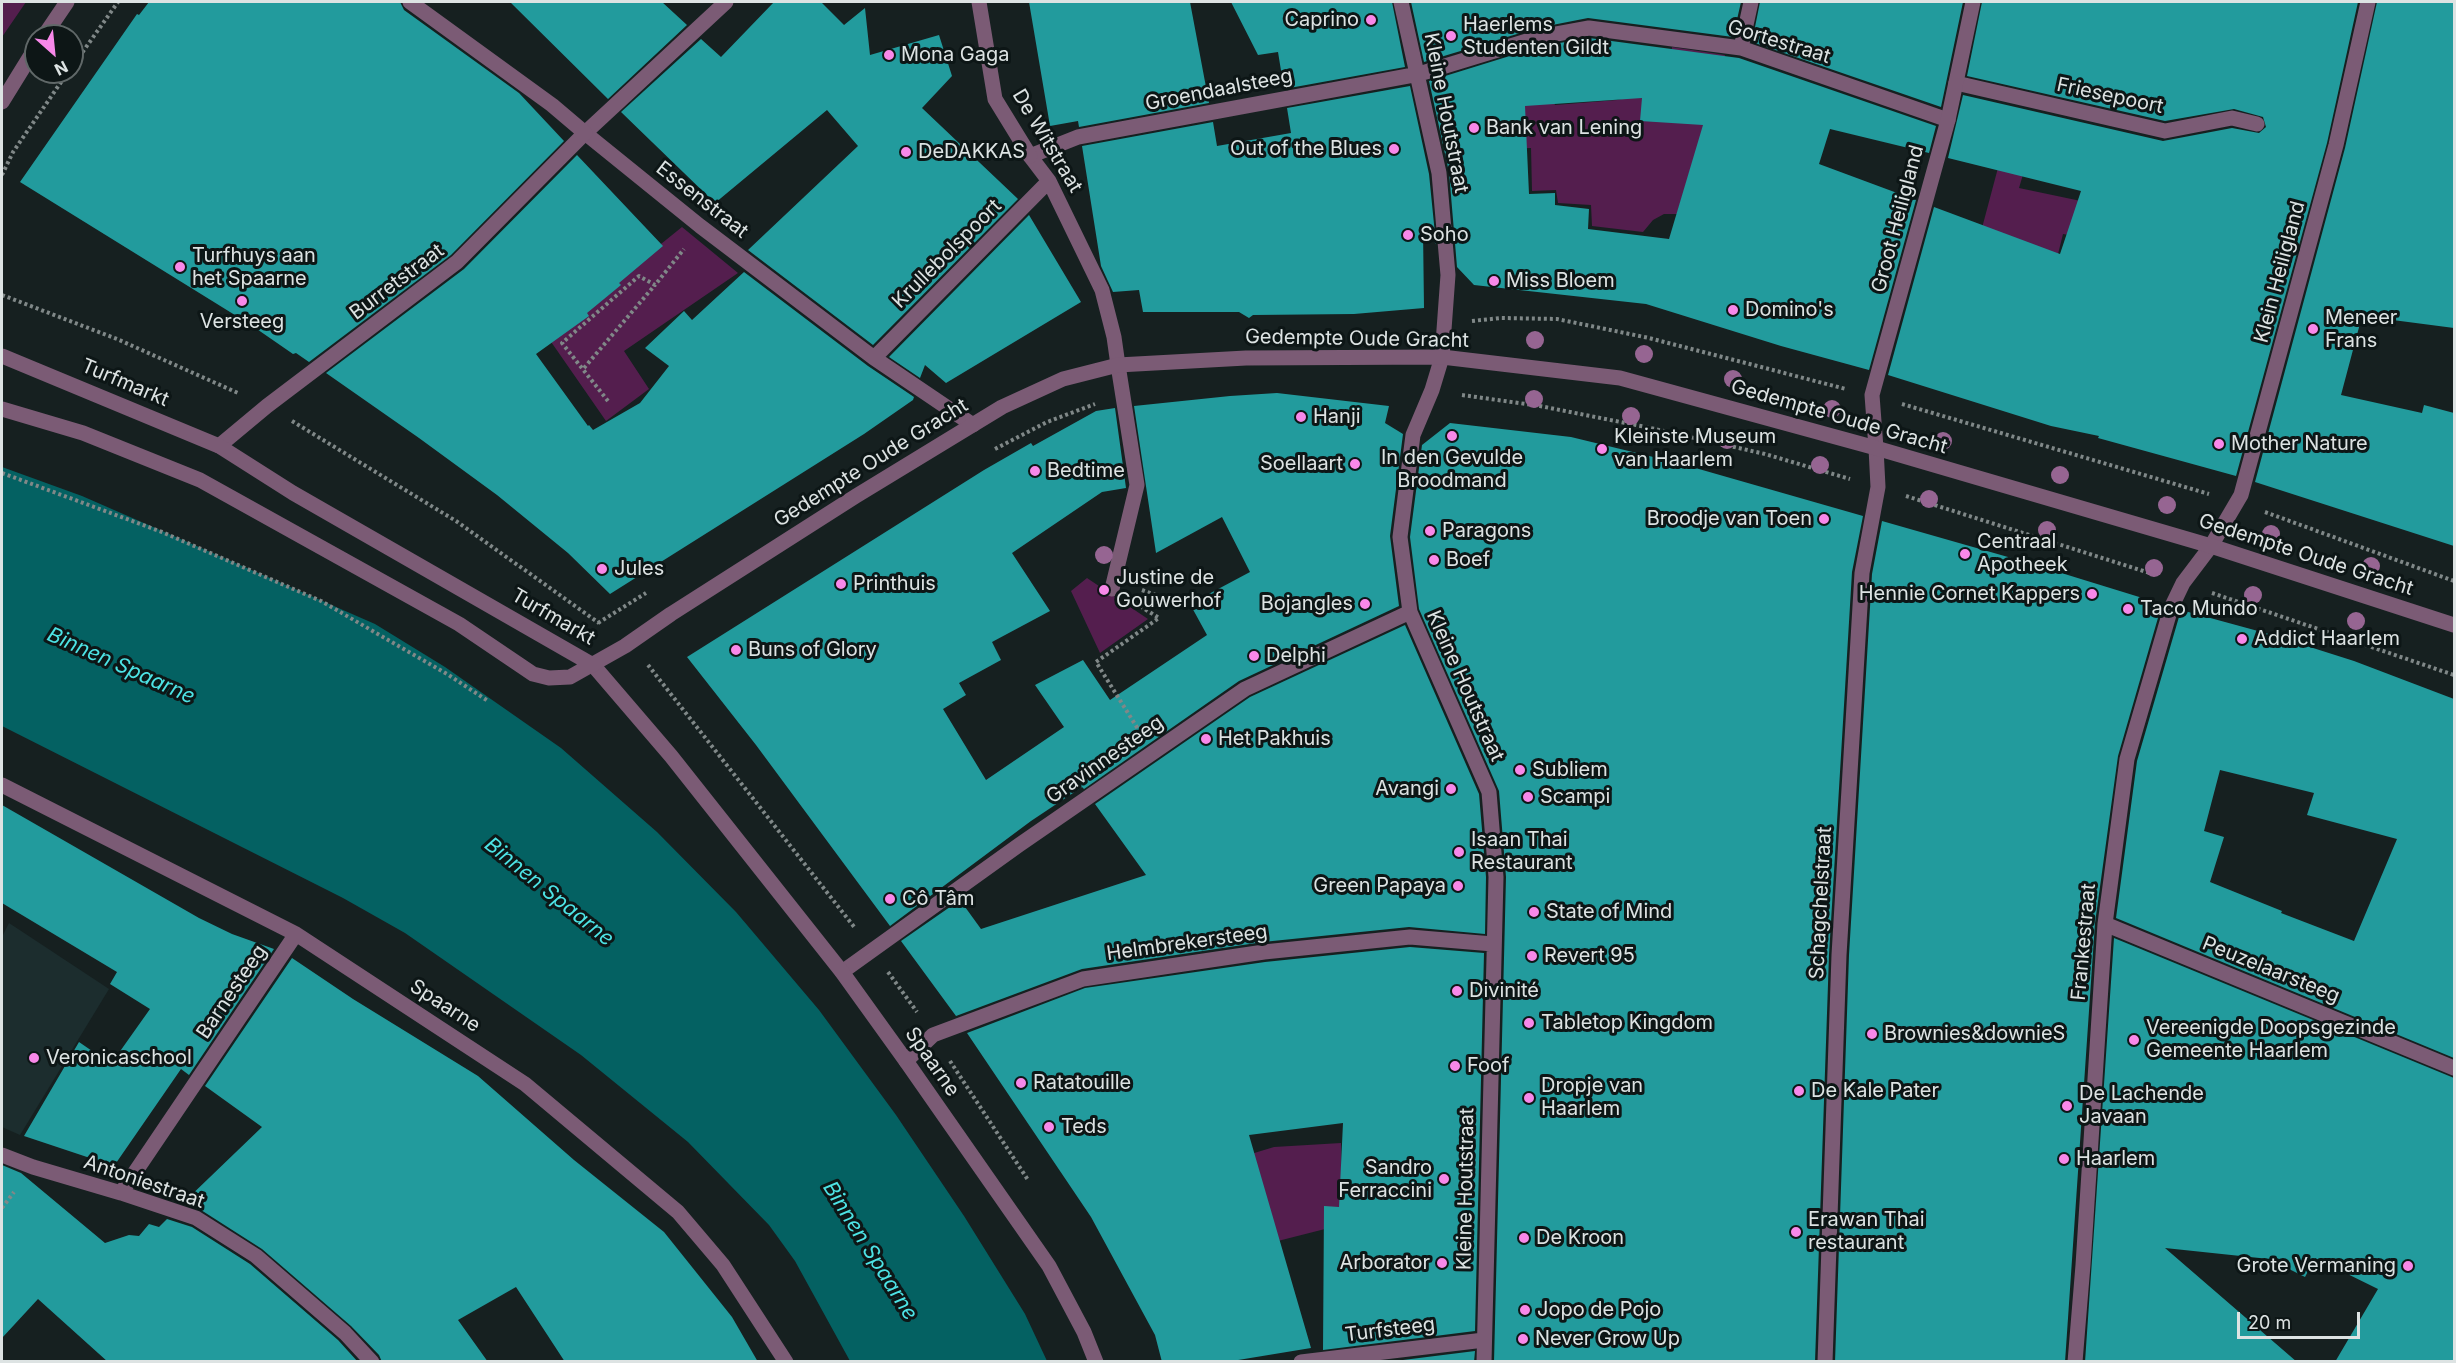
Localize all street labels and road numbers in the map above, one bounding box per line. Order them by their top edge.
street label: Gortestraat [1725,15,1833,69]
street label: Kleine Houtstraat [1419,31,1473,195]
street label: Groendaalsteeg [1143,64,1295,116]
street label: Friesepoort [2054,73,2166,119]
street label: De Witstraat [1007,85,1087,197]
street label: Groot Heiligland [1867,143,1929,295]
street label: Essenstraat [651,157,753,243]
street label: Krullebolspoort [887,194,1007,314]
street label: Klein Heiligland [2250,199,2310,345]
street label: Burretstraat [345,239,449,325]
street label: Gedempte Oude Gracht [1245,325,1469,353]
street label: Turfmarkt [78,354,172,412]
street label: Gedempte Oude Gracht [1728,375,1950,459]
street label: Gedempte Oude Gracht [770,393,972,533]
street label: Gedempte Oude Gracht [2196,509,2416,601]
street label: Turfmarkt [507,583,599,651]
street label: Kleine Houtstraat [1421,607,1509,765]
street label: Gravinnesteeg [1042,711,1168,809]
street label: Schagchelstraat [1805,826,1837,980]
street label: Frankestraat [2067,882,2101,1002]
street label: Helmbrekersteeg [1105,920,1269,966]
street label: Peuzelaarsteeg [2199,932,2343,1008]
street label: Barnesteeg [192,940,272,1044]
street label: Spaarne [405,974,485,1038]
street label: Spaarne [899,1023,965,1101]
street label: Kleine Houtstraat [1453,1108,1479,1270]
street label: Antoniestraat [81,1150,207,1214]
street label: Turfsteeg [1344,1313,1436,1347]

